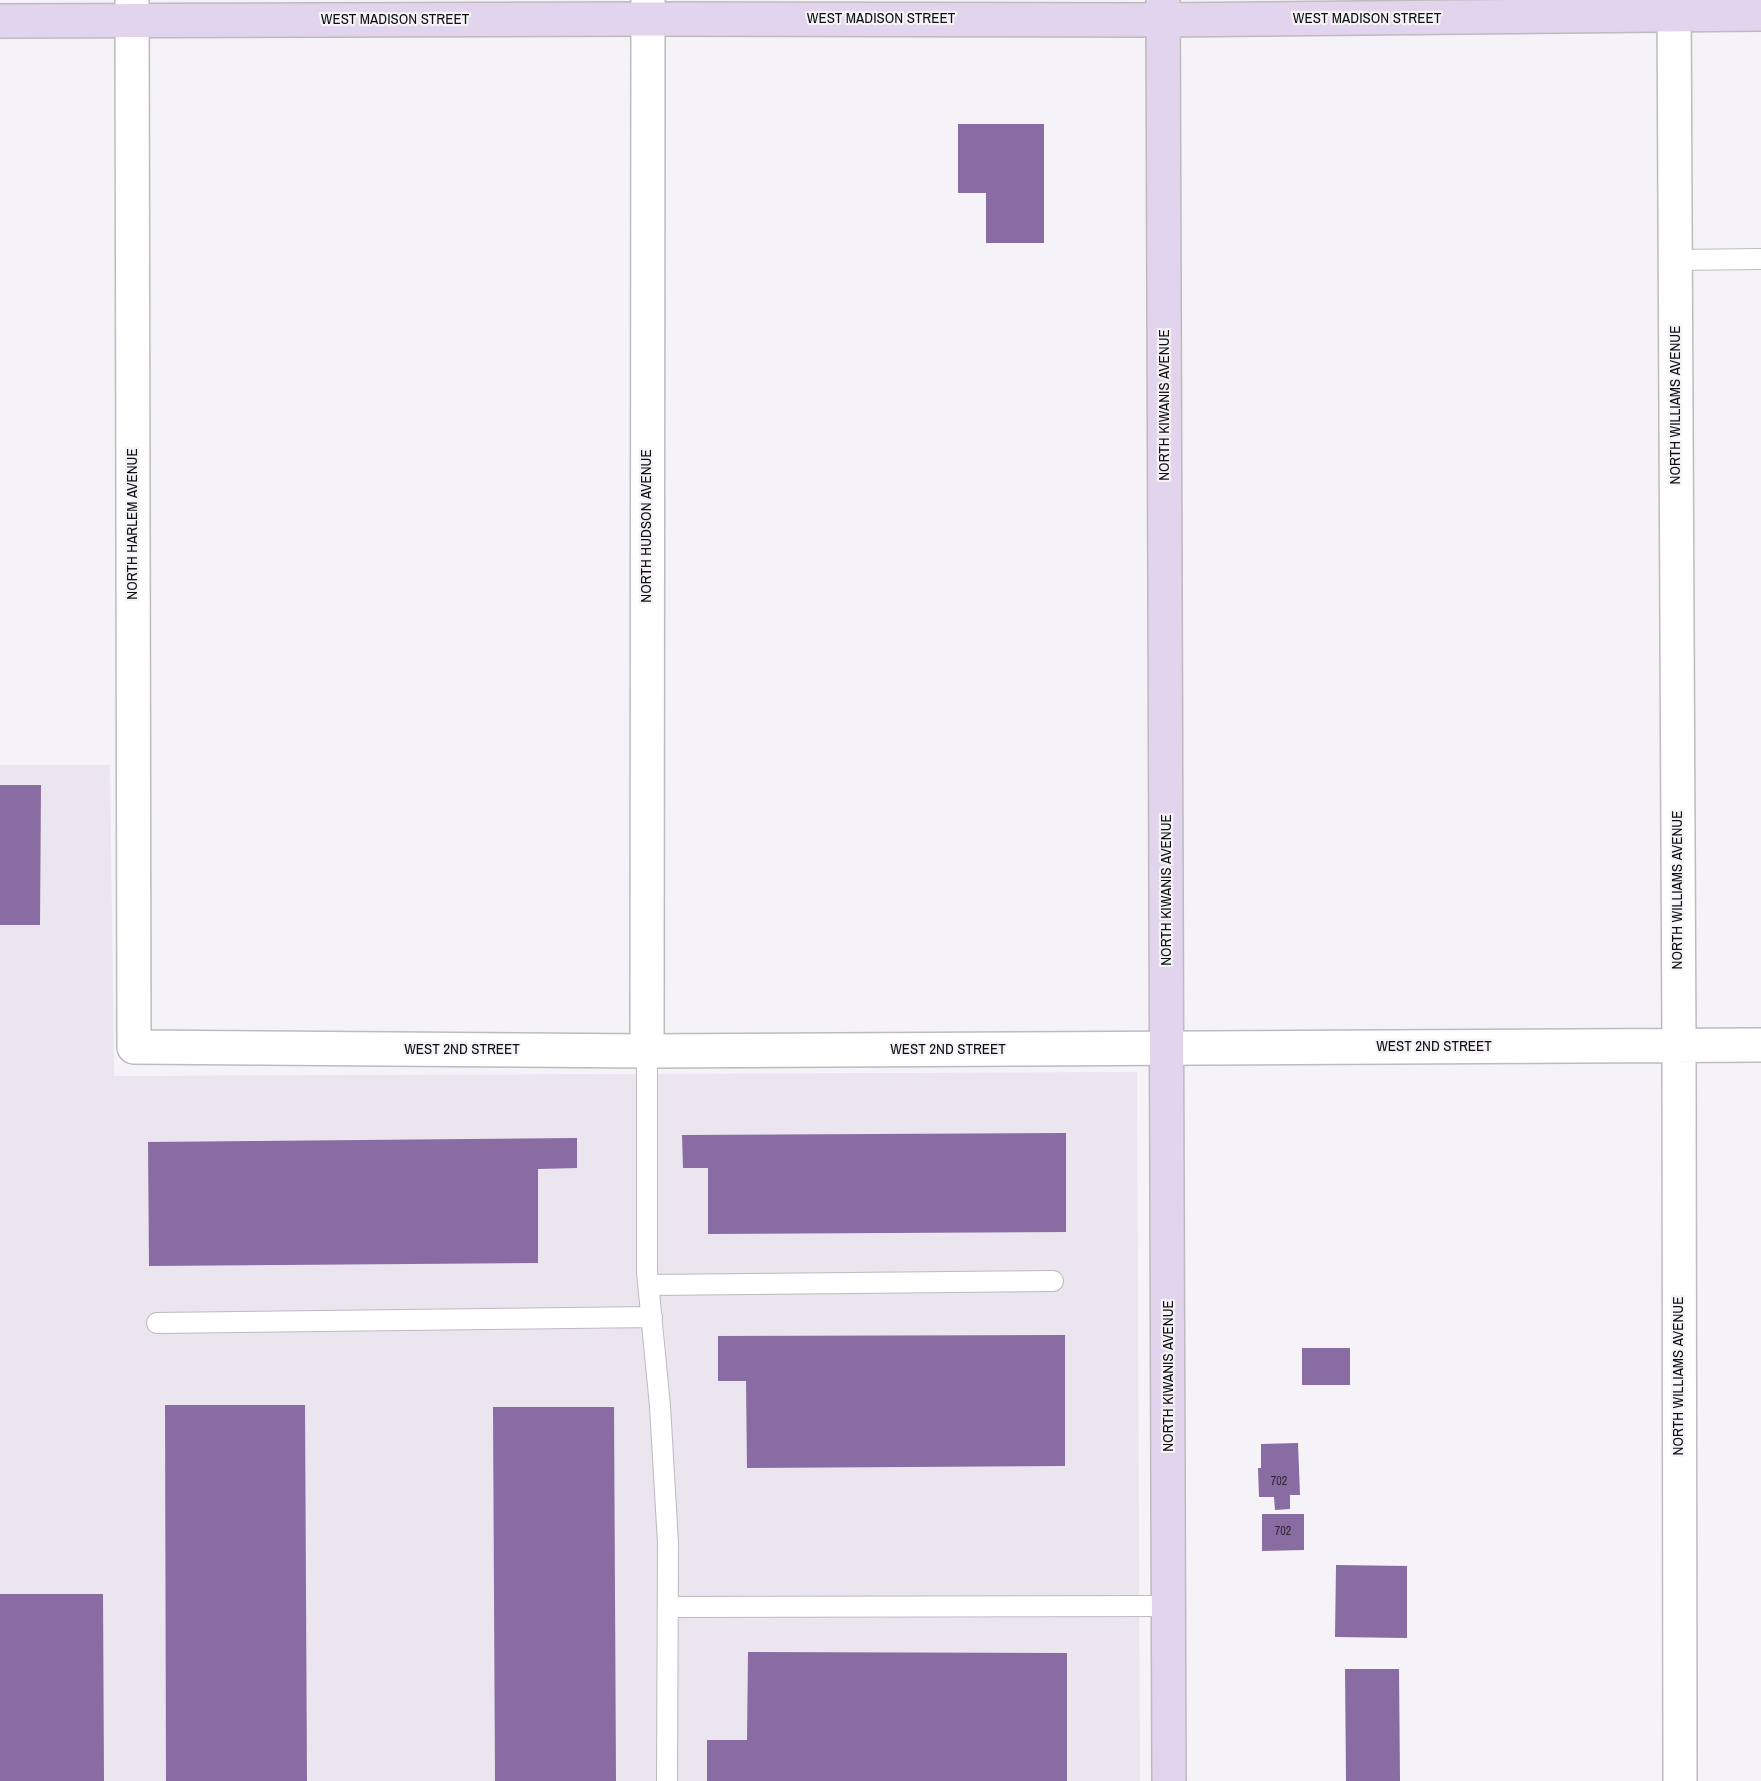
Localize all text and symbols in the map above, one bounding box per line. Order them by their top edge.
street label: WEST MADISON STREET [807,10,955,28]
street label: WEST MADISON STREET [1293,10,1441,28]
street label: WEST MADISON STREET [321,11,469,29]
street label: NORTH WILLIAMS AVENUE [1667,326,1685,484]
street label: NORTH KIWANIS AVENUE [1156,329,1174,481]
street label: NORTH HARLEM AVENUE [124,448,142,600]
street label: NORTH HUDSON AVENUE [638,449,656,603]
street label: NORTH WILLIAMS AVENUE [1669,811,1687,969]
street label: NORTH KIWANIS AVENUE [1158,814,1176,966]
street label: WEST 2ND STREET [1376,1038,1492,1056]
street label: WEST 2ND STREET [404,1041,520,1059]
street label: WEST 2ND STREET [890,1041,1006,1059]
street label: NORTH WILLIAMS AVENUE [1670,1297,1688,1455]
street label: NORTH KIWANIS AVENUE [1160,1300,1178,1452]
house number: 702 [1271,1475,1287,1489]
house number: 702 [1275,1525,1291,1539]

